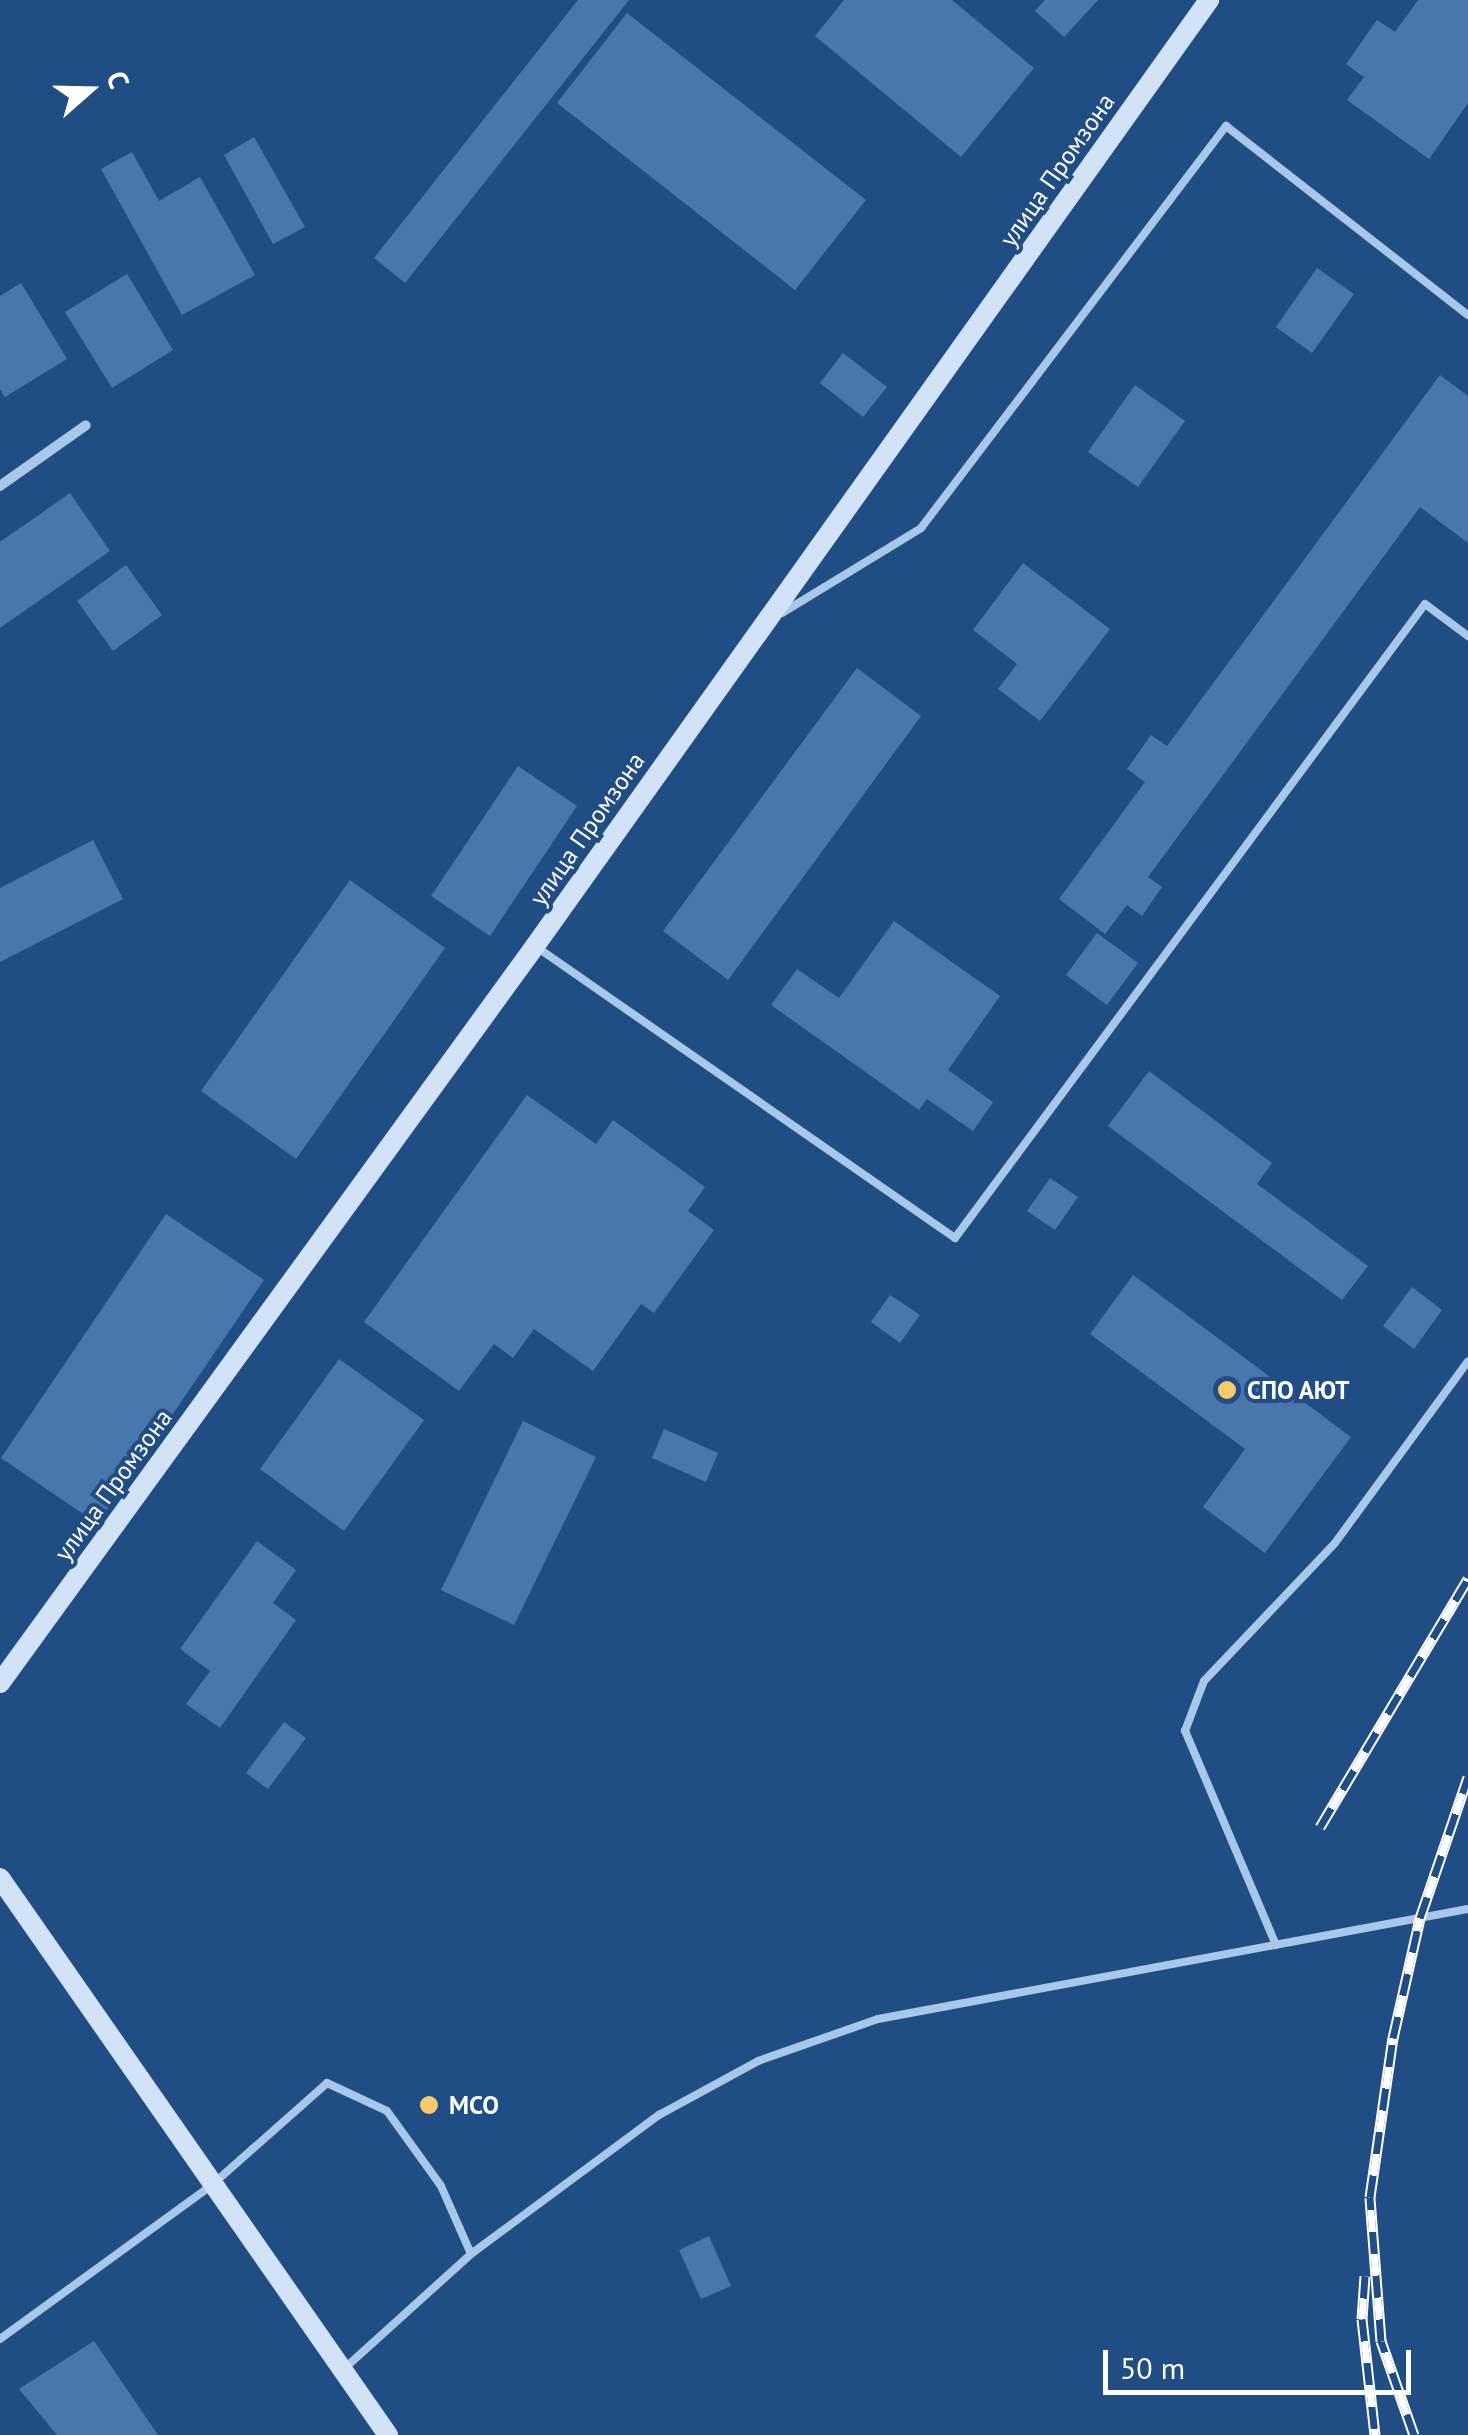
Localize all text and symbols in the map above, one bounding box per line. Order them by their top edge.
north arrow [40,40,140,140]
text: С [99,66,139,93]
street label: улица Промзона [993,88,1121,252]
street label: улица Промзона [523,747,651,911]
place label: СПО АЮТ [1247,1375,1351,1405]
marker: СПО АЮТ [1216,1379,1238,1401]
street label: улица Промзона [48,1403,178,1567]
place label: МСО [449,2090,499,2120]
marker: МСО [418,2094,440,2116]
scale bar [1108,2330,1416,2392]
text: 50 m [1120,2348,1185,2387]

